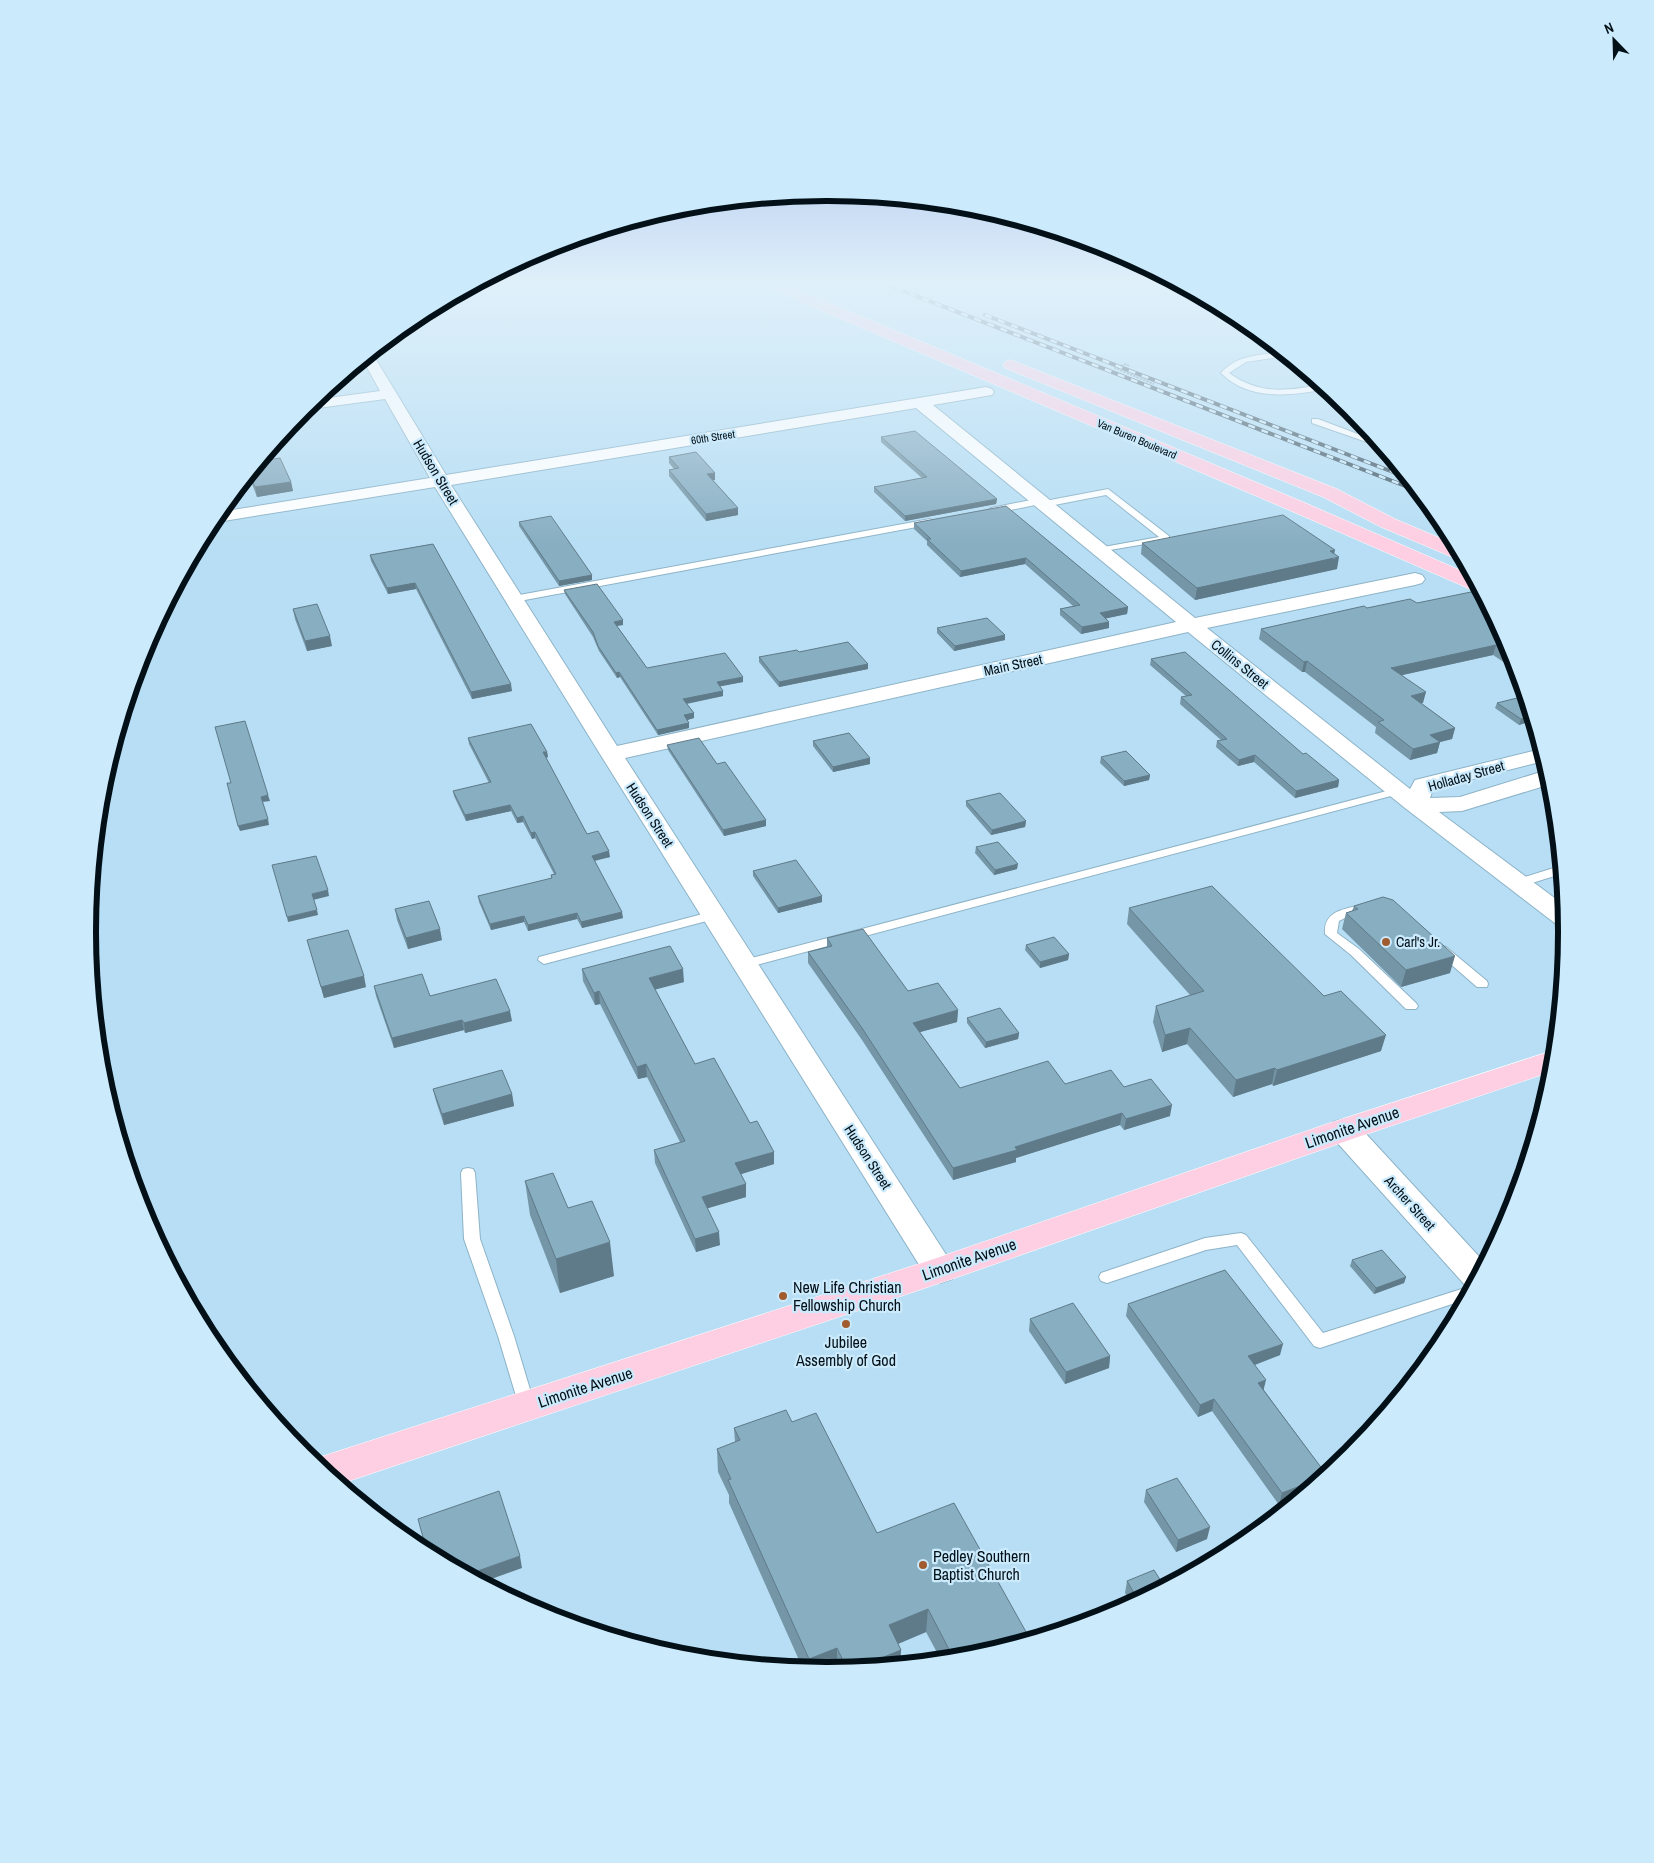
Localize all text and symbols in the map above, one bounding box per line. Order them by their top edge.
north arrow [1589,15,1639,65]
text: N [1602,18,1616,38]
street label: Van Buren Boulevard [1095,416,1179,462]
street label: 60th Street [690,427,736,447]
street label: Hudson Street [409,436,463,508]
street label: Collins Street [1208,635,1272,693]
street label: Main Street [982,650,1044,680]
street label: Holladay Street [1426,757,1506,795]
street label: Hudson Street [622,779,678,851]
place label: Carl's Jr. [1396,933,1440,951]
marker: Carl's Jr. [1380,936,1392,948]
street label: Limonite Avenue [1302,1101,1402,1153]
street label: Hudson Street [840,1121,896,1193]
street label: Archer Street [1380,1171,1439,1234]
street label: Limonite Avenue [919,1233,1019,1285]
place label: New Life Christian Fellowship Church [793,1276,902,1316]
marker: New Life Christian Fellowship Church [777,1290,789,1302]
marker: Jubilee Assembly of God [840,1318,852,1330]
place label: Jubilee Assembly of God [795,1331,896,1371]
street label: Limonite Avenue [535,1361,635,1413]
place label: Pedley Southern Baptist Church [933,1545,1030,1585]
marker: Pedley Southern Baptist Church [917,1559,929,1571]

